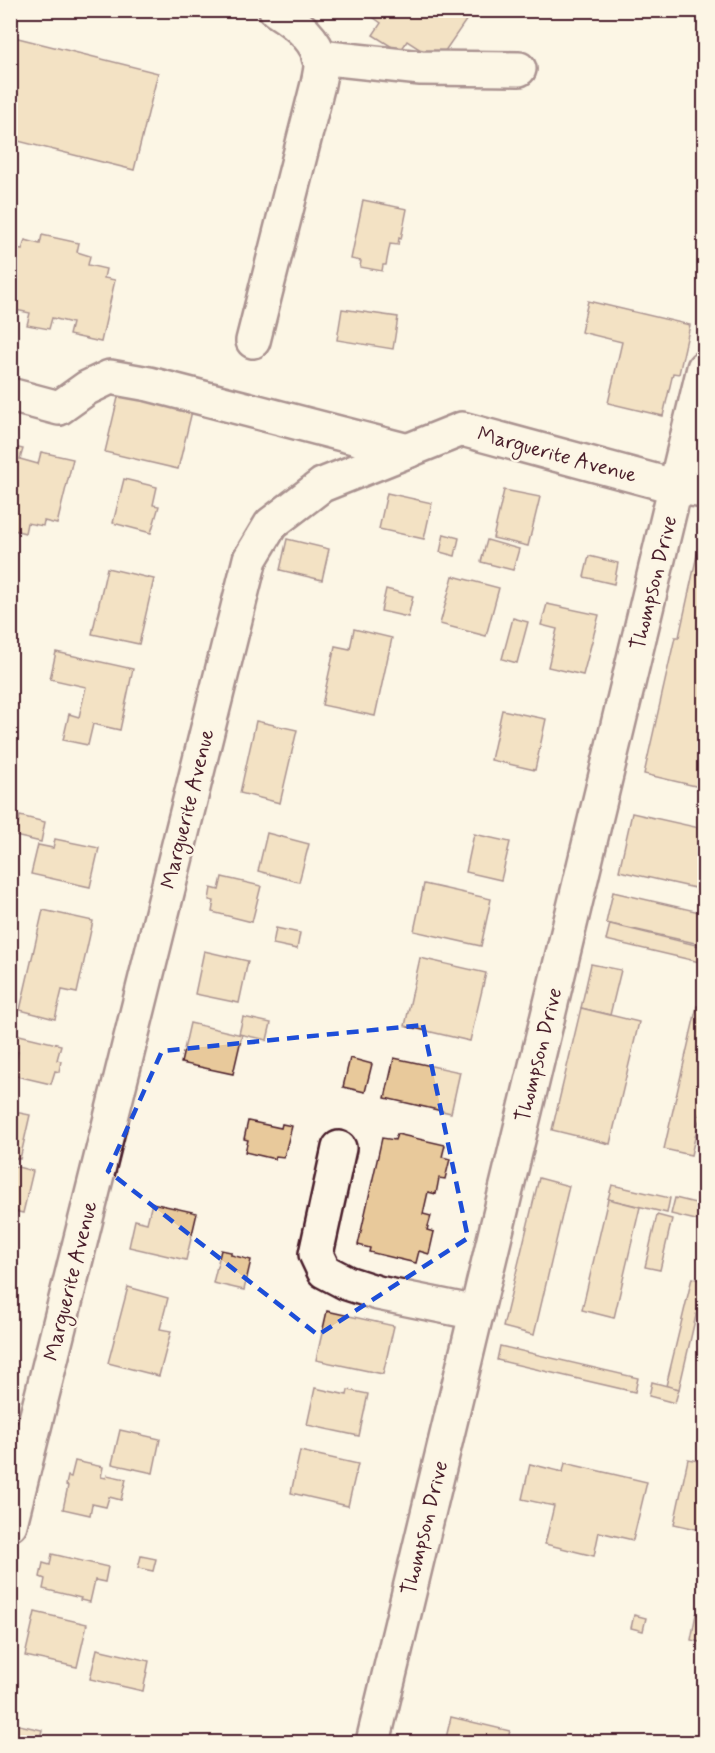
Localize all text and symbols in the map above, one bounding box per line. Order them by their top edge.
street label: Marguerite Avenue [474,420,640,491]
street label: Thompson Drive [624,513,684,653]
street label: Marguerite Avenue [155,726,222,892]
street label: Thompson Drive [509,985,569,1125]
street label: Marguerite Avenue [38,1198,105,1364]
street label: Thompson Drive [395,1458,455,1598]

